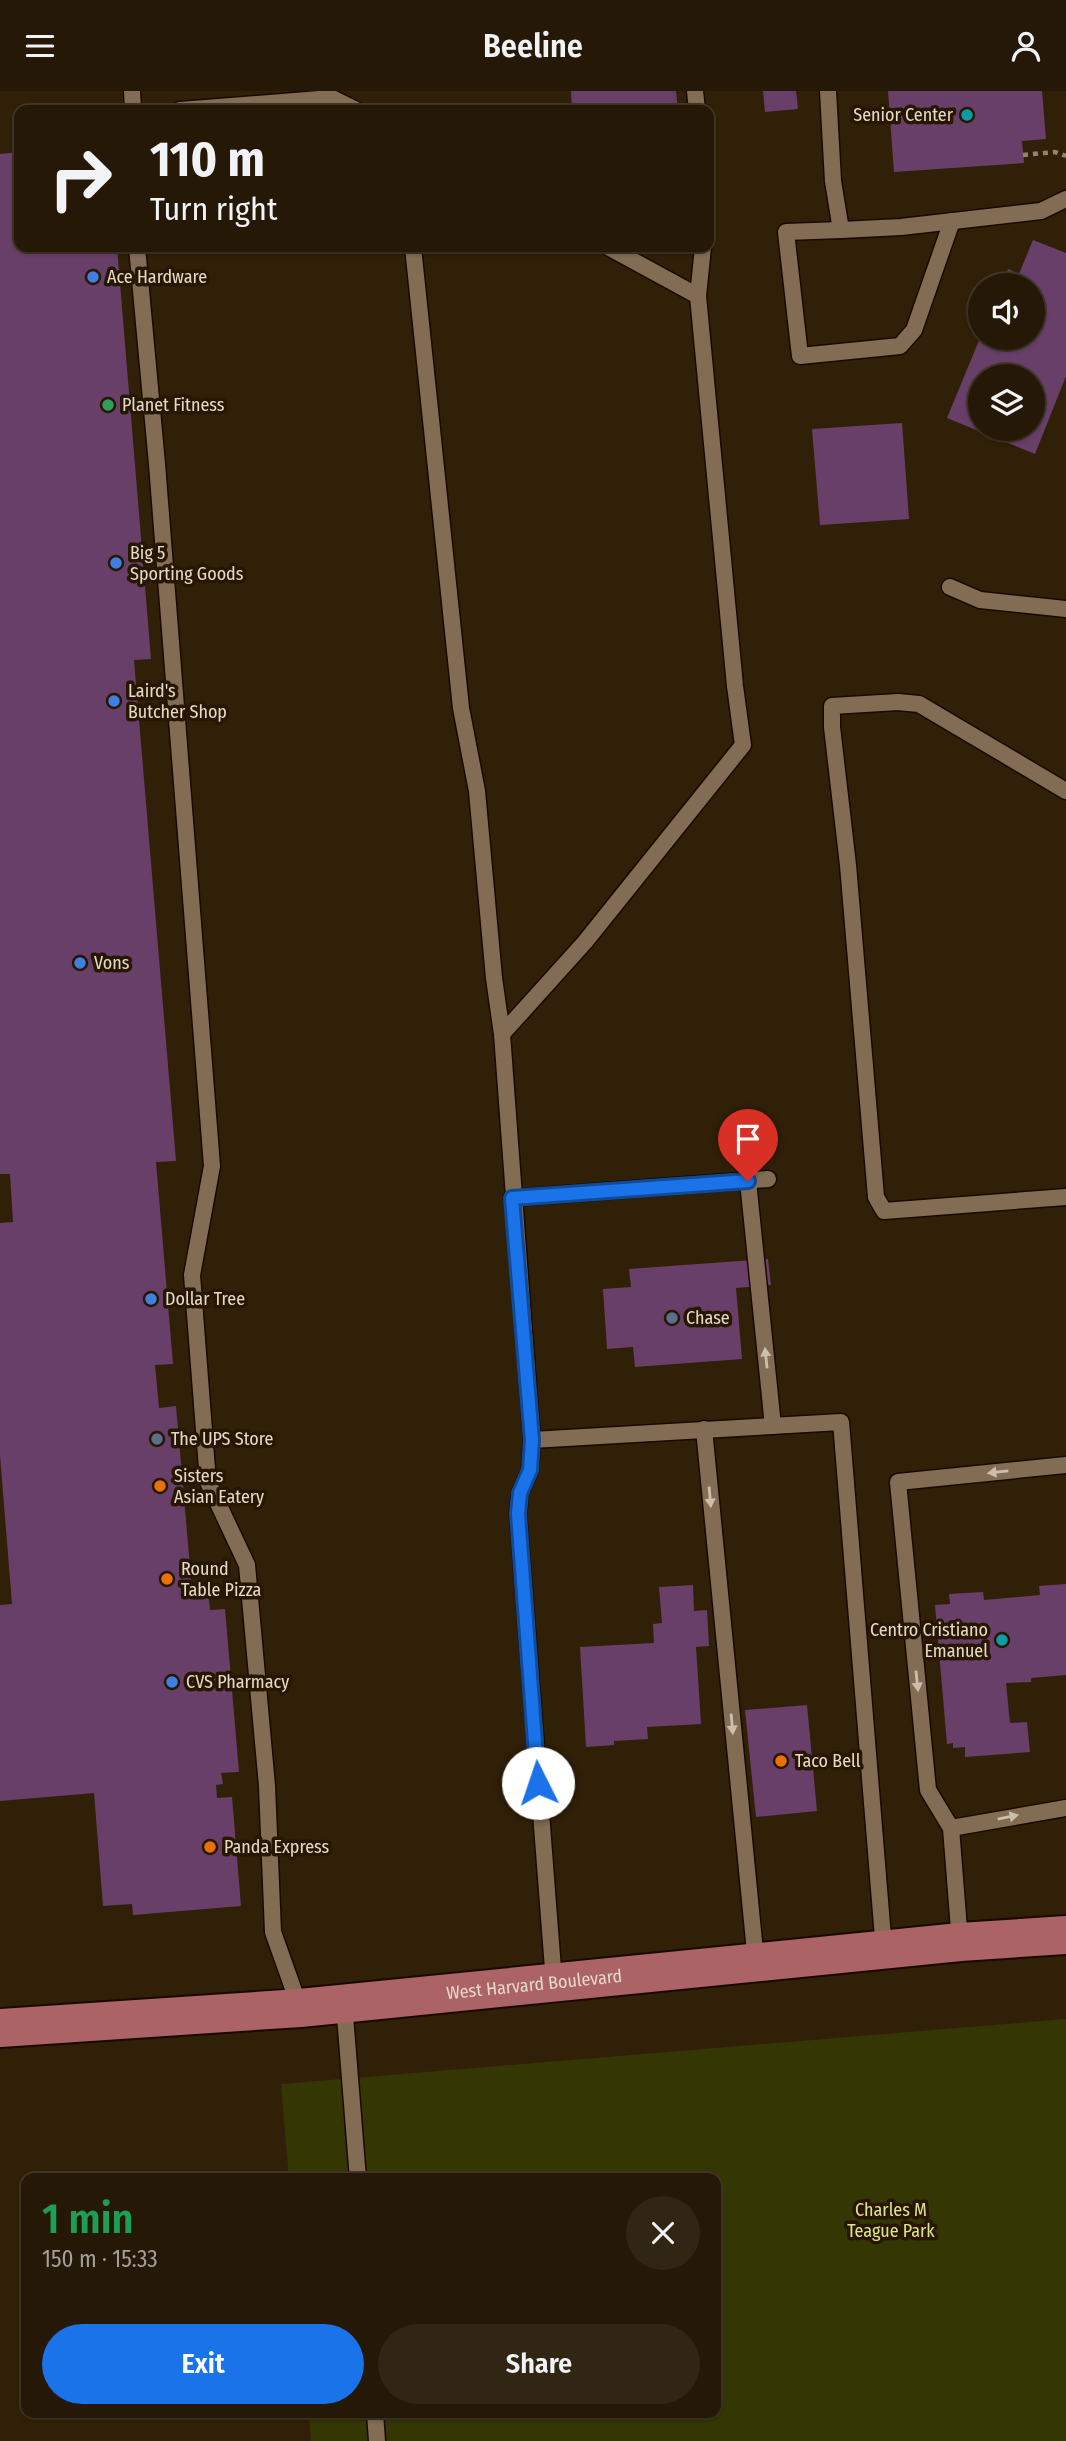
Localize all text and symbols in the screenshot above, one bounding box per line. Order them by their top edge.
icon: menu [21,27,59,65]
text: Beeline [483,27,583,65]
icon: person [1007,27,1045,65]
place label: Senior Center [853,104,954,126]
marker: Senior Center [959,107,975,123]
text: 110 m [150,130,265,189]
icon: right [35,133,126,224]
text: Turn right [150,190,277,228]
place label: Ace Hardware [107,266,207,288]
marker: Ace Hardware [85,269,101,285]
map controls [968,273,1045,441]
button: sound [968,273,1045,350]
button: layers [968,364,1045,441]
place label: Planet Fitness [122,394,225,416]
marker: Planet Fitness [100,397,116,413]
place label: Big 5 Sporting Goods [130,542,244,585]
marker: Big 5 Sporting Goods [108,555,124,571]
place label: Laird's Butcher Shop [128,680,227,723]
marker: Laird's Butcher Shop [106,693,122,709]
place label: Vons [94,952,130,974]
marker: Vons [72,955,88,971]
pin [718,1109,778,1181]
icon: arrive [729,1120,767,1158]
place label: Dollar Tree [165,1288,245,1310]
marker: Dollar Tree [143,1291,159,1307]
place label: Chase [686,1307,730,1329]
marker: Chase [664,1310,680,1326]
one-way arrow [760,1347,771,1369]
place label: The UPS Store [171,1428,274,1450]
marker: The UPS Store [149,1431,165,1447]
place label: Sisters Asian Eatery [174,1465,264,1508]
one-way arrow [987,1467,1009,1478]
marker: Sisters Asian Eatery [152,1478,168,1494]
one-way arrow [705,1487,716,1509]
place label: Round Table Pizza [181,1558,262,1601]
marker: Round Table Pizza [159,1571,175,1587]
place label: Centro Cristiano Emanuel [870,1619,988,1662]
marker: Centro Cristiano Emanuel [994,1632,1010,1648]
place label: CVS Pharmacy [186,1671,289,1693]
one-way arrow [912,1671,923,1693]
marker: CVS Pharmacy [164,1674,180,1690]
one-way arrow [727,1713,738,1735]
position arrow [501,1746,575,1820]
place label: Taco Bell [795,1750,861,1772]
marker: Taco Bell [773,1753,789,1769]
one-way arrow [997,1811,1019,1822]
place label: Panda Express [224,1836,330,1858]
marker: Panda Express [202,1839,218,1855]
street label: West Harvard Boulevard [445,1965,623,2004]
text: 1 min [42,2194,133,2244]
button: close [626,2196,700,2270]
park label: Charles M Teague Park [847,2199,935,2242]
text: 150 m · 15:33 [42,2245,158,2273]
button: Exit [42,2324,364,2404]
button: Share [378,2324,700,2404]

